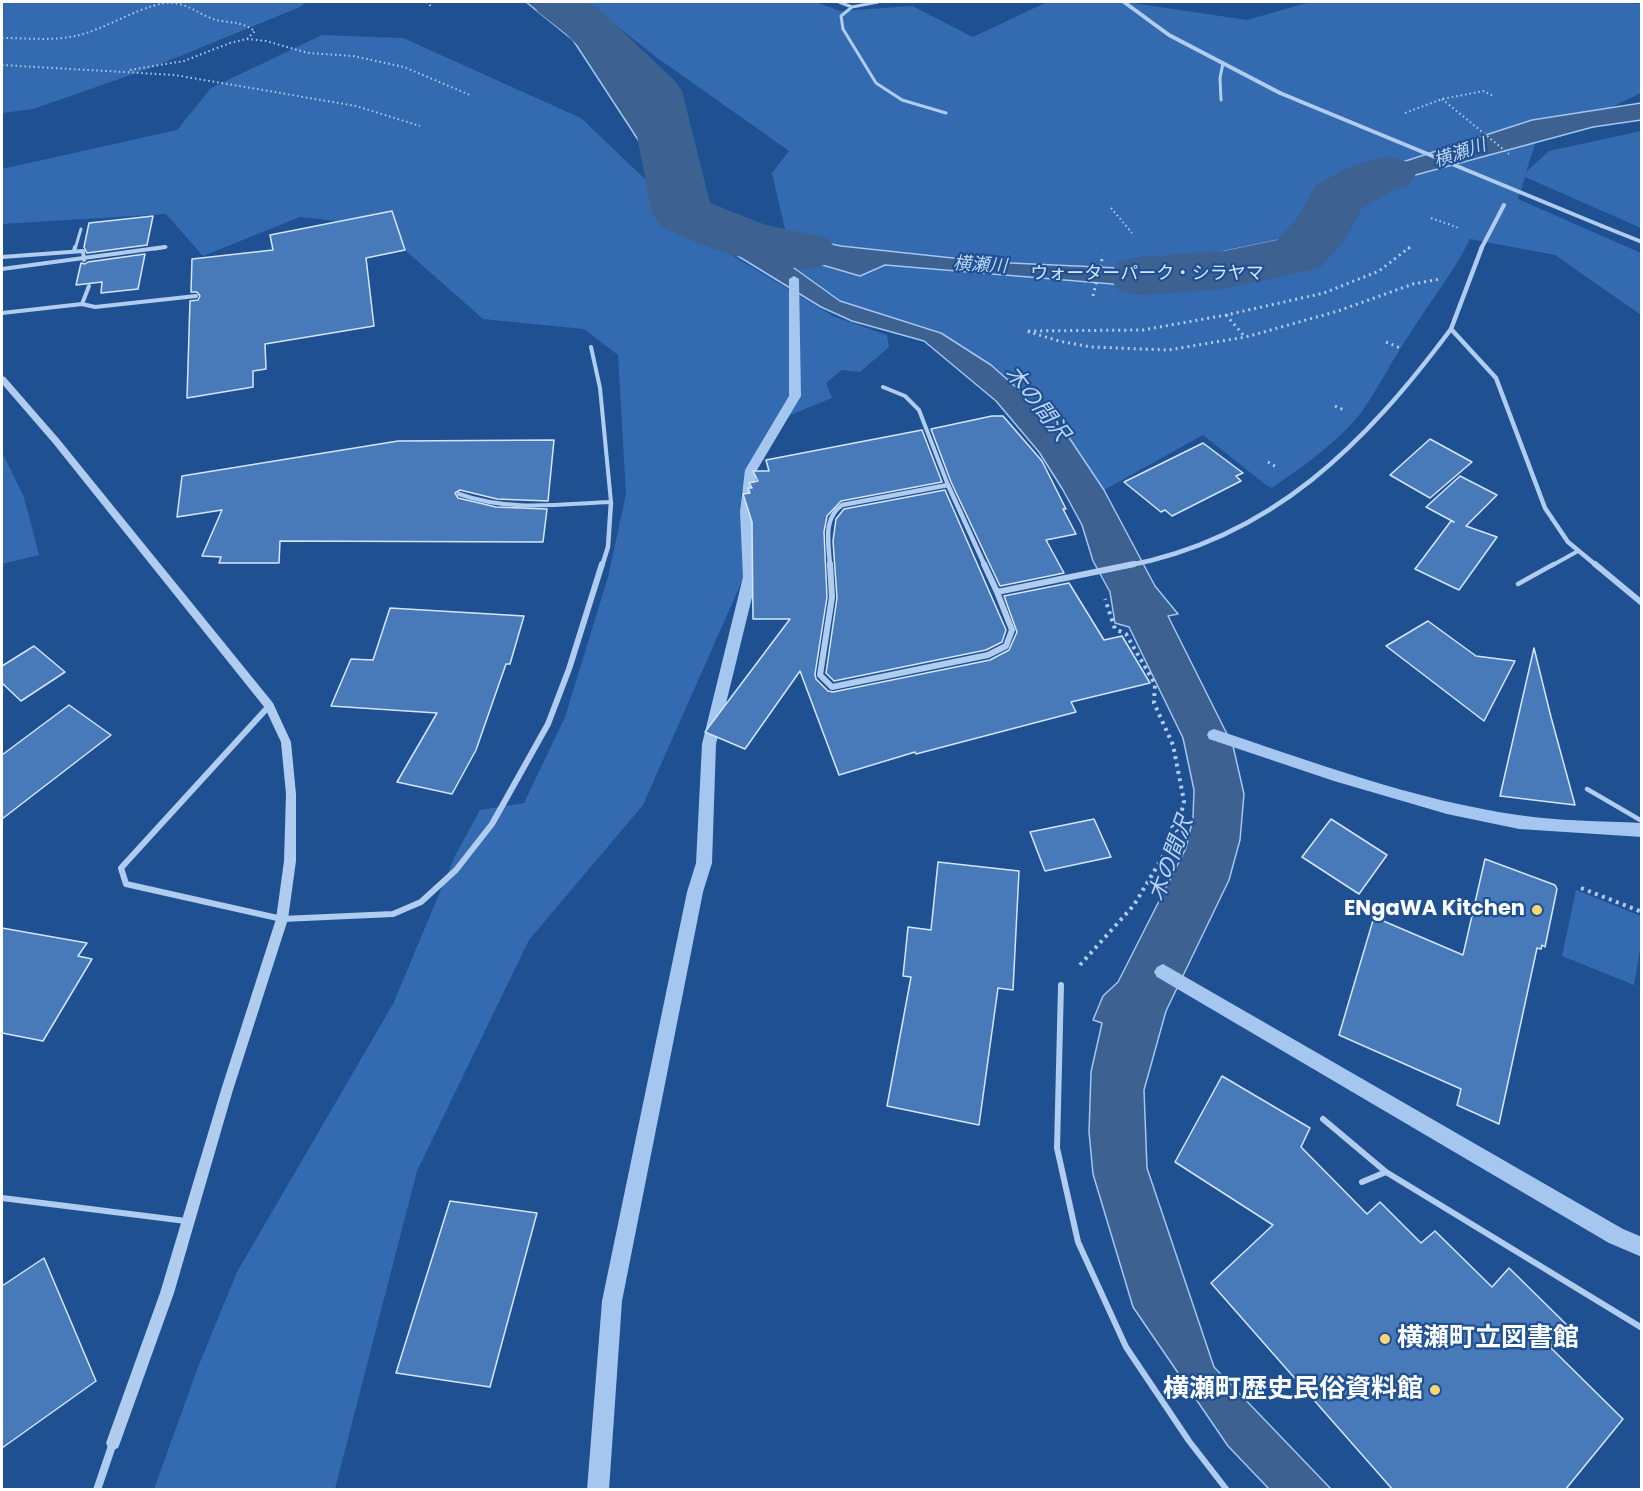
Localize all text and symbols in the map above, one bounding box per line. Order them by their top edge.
water label: 横瀬川 [1431,135,1489,173]
water label: 横瀬川 [952,254,1008,278]
park label: ウォーターパーク・シラヤマ [1030,263,1264,285]
water label: 木の間沢 [999,361,1073,447]
water label: 木の間沢 [1145,813,1199,905]
place label: ENgaWA Kitchen [1344,897,1525,923]
marker: ENgaWA Kitchen [1530,903,1544,917]
place label: 横瀬町立図書館 [1397,1323,1579,1355]
marker: 横瀬町立図書館 [1378,1332,1392,1346]
place label: 横瀬町歴史民俗資料館 [1163,1374,1423,1406]
marker: 横瀬町歴史民俗資料館 [1428,1383,1442,1397]

